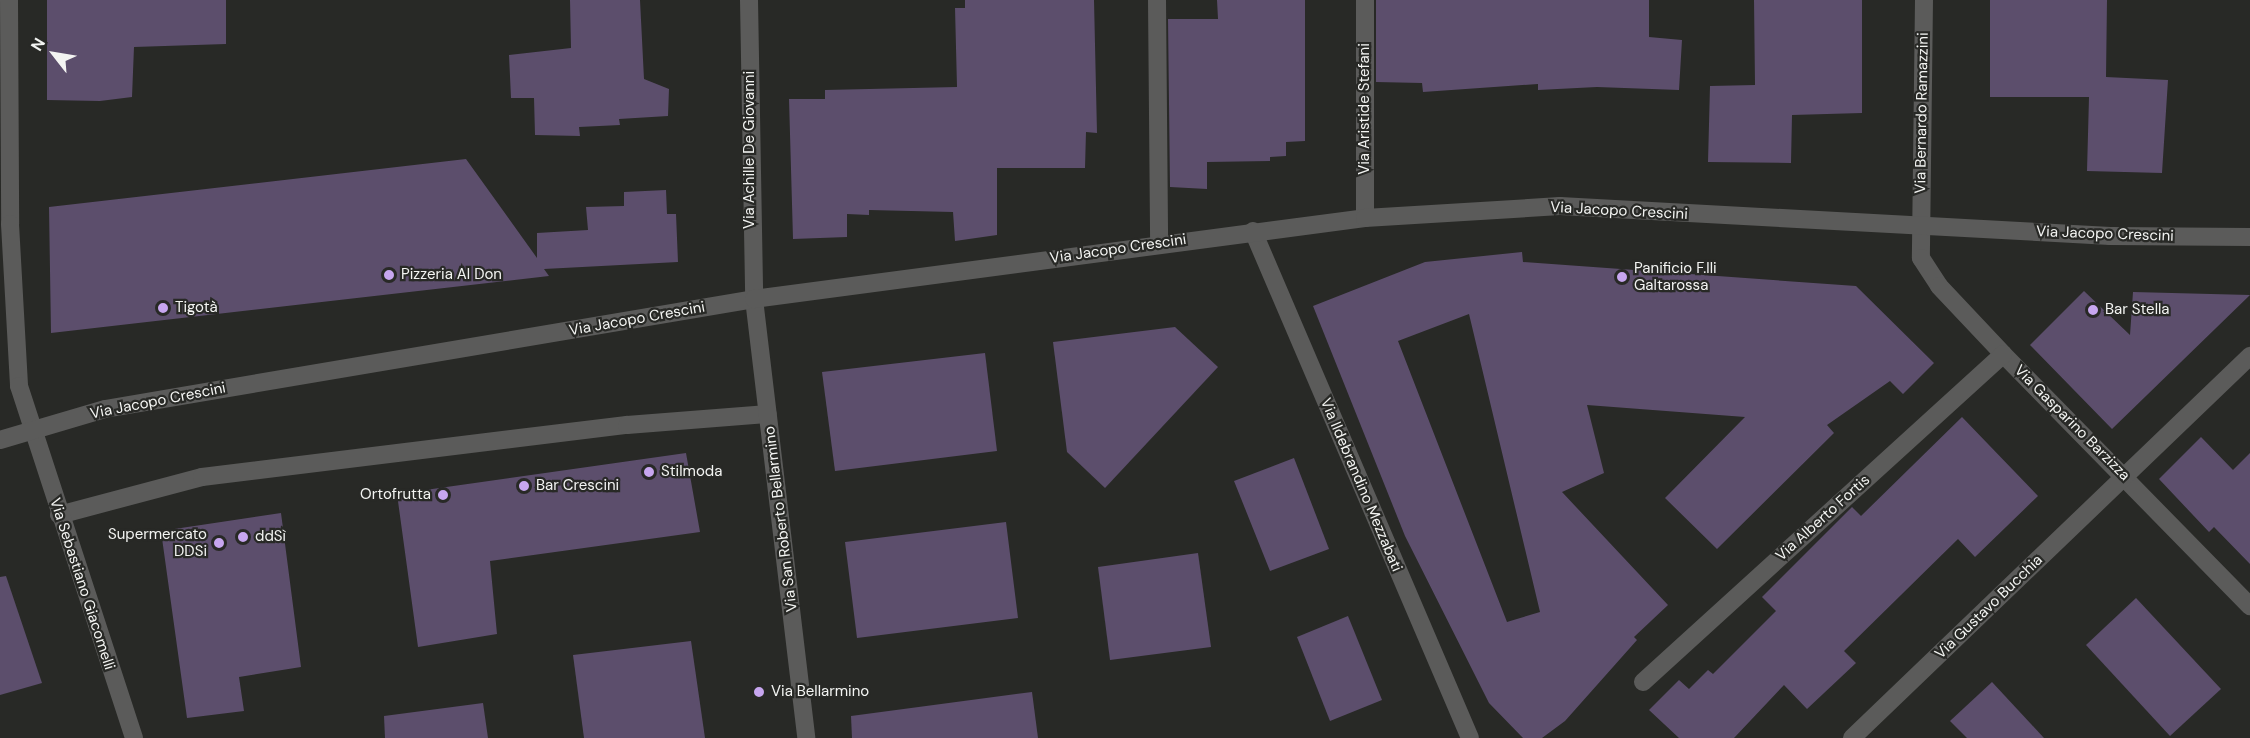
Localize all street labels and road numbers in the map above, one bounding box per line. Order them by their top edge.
street label: Via Bernardo Ramazzini [1912,32,1932,194]
street label: Via Aristide Stefani [1356,43,1374,175]
street label: Via Achille De Giovanni [741,71,759,229]
street label: Via Jacopo Crescini [1550,198,1688,224]
street label: Via Jacopo Crescini [2036,223,2174,245]
street label: Via Jacopo Crescini [1049,231,1187,267]
street label: Via Jacopo Crescini [568,298,706,340]
street label: Via Gasparino Barzizza [2010,361,2134,485]
street label: Via Jacopo Crescini [89,379,227,423]
street label: Via Ildebrandino Mezzabati [1316,396,1406,574]
street label: Via San Roberto Bellarmino [761,425,801,613]
street label: Via Alberto Fortis [1772,471,1874,565]
street label: Via Sebastiano Giacomelli [46,496,118,672]
street label: Via Gustavo Bucchia [1932,551,2046,663]

